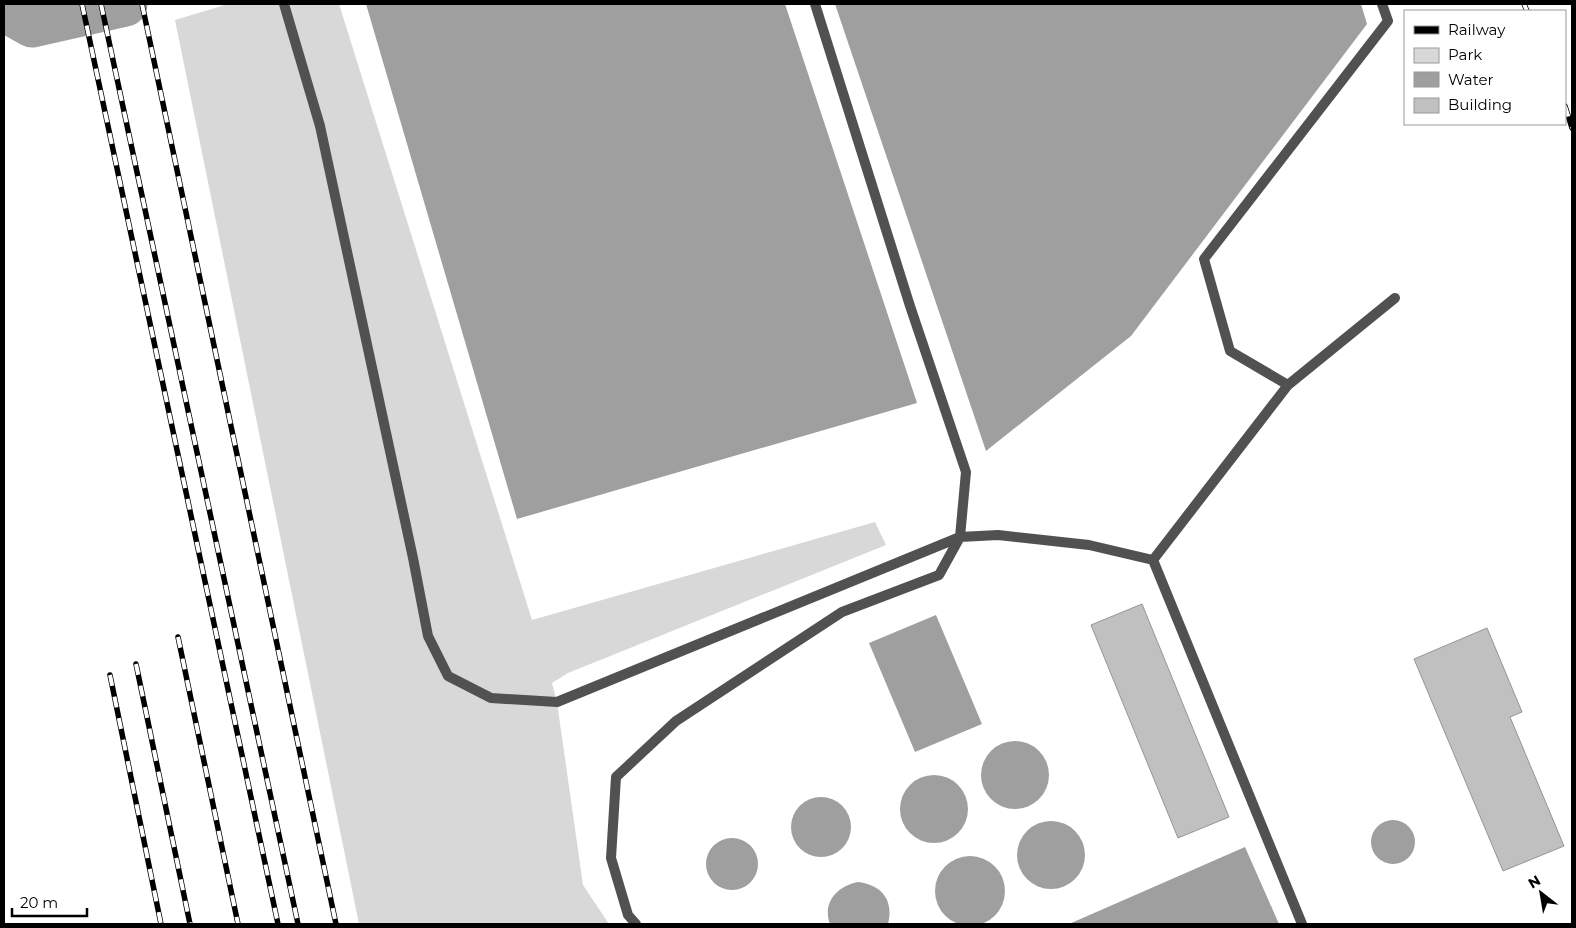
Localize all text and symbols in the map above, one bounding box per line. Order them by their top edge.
legend [1404,10,1566,125]
text: Railway [1448,20,1506,39]
text: Park [1448,45,1482,64]
text: Water [1448,70,1494,89]
text: Building [1448,95,1512,114]
north arrow [1516,868,1566,918]
text: N [1525,871,1544,892]
scale bar [12,886,88,918]
text: 20 m [20,893,58,912]

